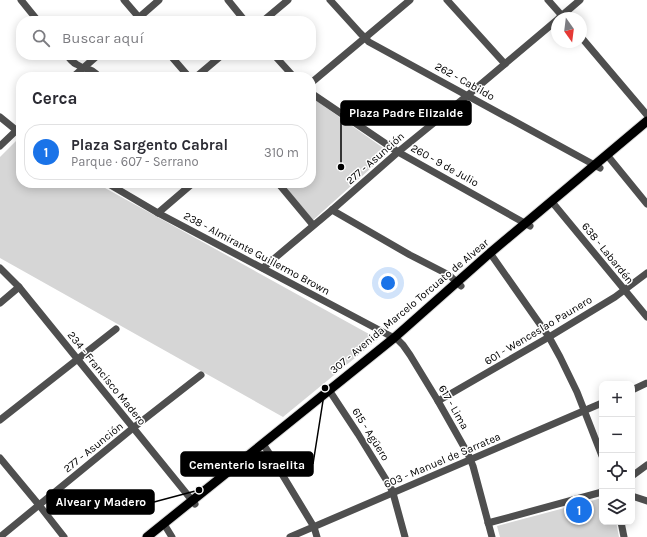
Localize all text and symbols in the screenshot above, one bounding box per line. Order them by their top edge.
north arrow [551,12,587,48]
search box [16,16,316,60]
icon: search [30,27,52,49]
text: Buscar aquí [62,29,144,47]
street label: 262 - Cabildo [433,60,497,103]
text: Cerca [32,88,77,108]
callout: Plaza Padre Elizalde [341,101,471,125]
text: Plaza Padre Elizalde [349,106,463,120]
street label: 277 - Asunción [344,130,407,187]
text: Plaza Sargento Cabral [71,136,228,154]
street label: 260 - 9 de Julio [409,141,481,189]
text: 1 [44,145,48,160]
text: 310 m [264,145,299,160]
text: Parque · 607 - Serrano [71,154,199,169]
street label: 238 - Almirante Guillermo Brown [181,209,332,298]
street label: 638 - Labardén [579,220,636,287]
street label: 307 - Avenida Marcelo Torcuato de Alvear [327,236,491,377]
your location [378,273,398,293]
street label: 601 - Wenceslao Paunero [482,293,594,368]
street label: 234 - Francisco Madero [65,329,149,428]
map controls [599,381,635,525]
button: + [599,381,635,417]
street label: 617 - Lima [436,383,471,432]
street label: 615 - Agüero [349,405,392,463]
button: − [599,417,635,453]
street label: 277 - Asunción [61,419,126,475]
street label: 603 - Manuel de Sarratea [382,430,503,491]
callout: Cementerio Israelita [181,452,313,476]
button: locate [599,453,635,489]
text: Cementerio Israelita [189,458,305,472]
button: layers [599,489,635,525]
callout: Alvear y Madero [47,490,154,514]
text: Alvear y Madero [56,495,146,509]
pin: 1 [566,495,592,525]

